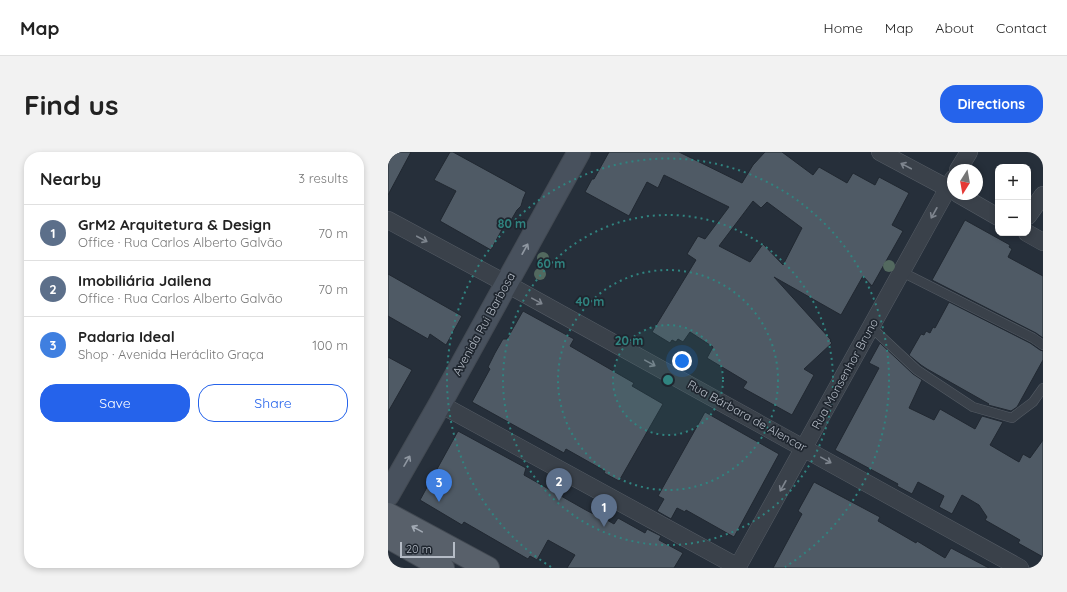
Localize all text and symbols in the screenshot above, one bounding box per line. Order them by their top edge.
text: Map [20,16,59,40]
text: Home [824,19,863,37]
text: Map [885,19,913,37]
text: About [935,19,974,37]
text: Contact [996,19,1047,37]
button: Directions [940,85,1043,123]
text: Find us [24,87,118,122]
one-way arrow [900,162,912,169]
north arrow [947,164,983,200]
map controls [995,164,1031,236]
button: + [995,164,1031,200]
text: Nearby [40,168,101,189]
text: 3 results [298,170,348,186]
button: − [995,200,1031,236]
one-way arrow [930,207,937,219]
text: GrM2 Arquitetura & Design [78,215,271,234]
text: 80 m [498,216,526,231]
text: 1 [50,225,56,241]
text: 70 m [318,225,348,241]
text: Office · Rua Carlos Alberto Galvão [78,234,283,250]
one-way arrow [416,235,428,243]
one-way arrow [521,243,529,255]
text: 60 m [537,256,565,271]
street label: Avenida Rui Barbosa [449,270,518,378]
text: Imobiliária Jailena [78,271,211,290]
text: 2 [49,281,57,297]
text: 70 m [318,281,348,297]
text: Office · Rua Carlos Alberto Galvão [78,290,283,306]
text: 40 m [576,294,604,309]
one-way arrow [530,297,542,305]
street label: Rua Monsenhor Bruno [808,316,881,432]
text: Padaria Ideal [78,327,175,346]
text: 20 m [615,333,643,348]
text: 3 [50,337,56,353]
text: 100 m [312,337,348,353]
text: Shop · Avenida Heráclito Graça [78,346,264,362]
your location [672,351,692,371]
one-way arrow [644,360,656,368]
centre of rings [661,373,675,387]
street label: Rua Bárbara de Alencar [685,376,810,455]
button: Save [40,384,190,422]
button: Share [198,384,348,422]
one-way arrow [404,455,412,467]
one-way arrow [819,456,831,464]
pin: 2 [546,468,572,501]
pin: 3 [426,469,452,502]
one-way arrow [779,480,786,492]
pin: 1 [591,494,617,527]
one-way arrow [411,525,423,533]
scale bar [400,540,455,559]
text: 20 m [406,542,432,556]

